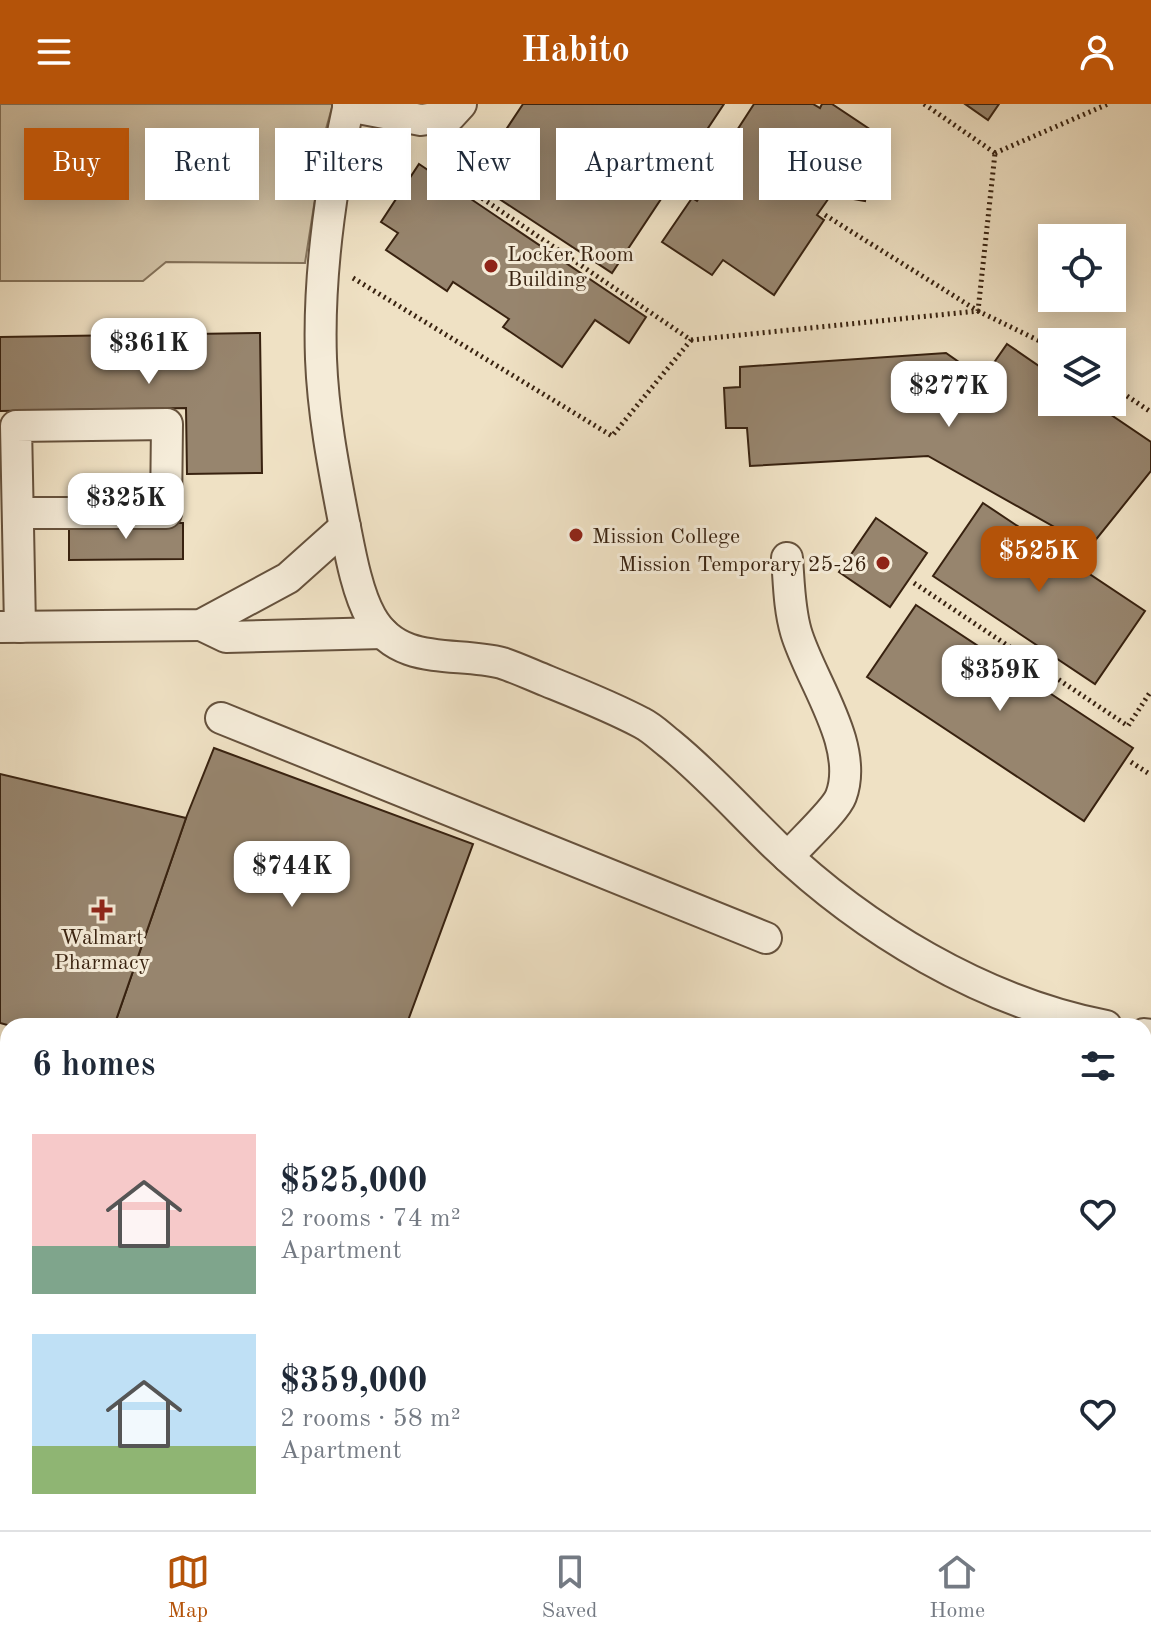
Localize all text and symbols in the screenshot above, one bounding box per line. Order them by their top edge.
icon: menu [32,30,76,74]
icon: person [1075,30,1119,74]
text: Habito [521,34,630,70]
chip: Buy [24,128,129,200]
chip: Rent [145,128,259,200]
chip: Filters [275,128,411,200]
chip: New [427,128,540,200]
chip: Apartment [556,128,743,200]
chip: House [759,128,891,200]
map controls [1038,224,1126,416]
button: locate [1038,224,1126,312]
place label: Locker Room Building [507,244,634,291]
marker: Locker Room Building [482,257,500,275]
pin: $361K [93,318,205,386]
button: layers [1038,328,1126,416]
text: $361K [109,331,189,357]
pin: $277K [893,361,1005,429]
text: $277K [909,374,989,400]
pin: $325K [70,473,182,541]
text: $325K [86,486,166,512]
marker: Mission College [567,526,585,544]
place label: Mission College [592,526,740,548]
pin: $525K [983,526,1095,594]
text: $525K [999,539,1079,565]
place label: Mission Temporary 25-26 [619,554,867,576]
marker: Mission Temporary 25-26 [874,554,892,572]
pin: $359K [944,645,1056,713]
text: $359K [960,658,1040,684]
pin: $744K [236,841,348,909]
text: $744K [252,854,332,880]
marker: Walmart Pharmacy [93,901,111,919]
place label: Walmart Pharmacy [54,927,151,974]
icon: filters [1076,1044,1120,1088]
text: 6 homes [32,1049,155,1083]
text: $525,000 [280,1165,428,1199]
icon: home [96,1166,192,1262]
icon: heart [1076,1192,1120,1236]
text: 2 rooms · 74 m² [280,1206,461,1232]
text: Apartment [280,1238,402,1264]
text: $359,000 [280,1365,428,1399]
icon: home [96,1366,192,1462]
icon: heart [1076,1392,1120,1436]
text: 2 rooms · 58 m² [280,1406,461,1432]
text: Apartment [280,1438,402,1464]
tab: Map [166,1550,210,1625]
tab: Saved [542,1550,598,1625]
tab: Home [929,1550,985,1625]

